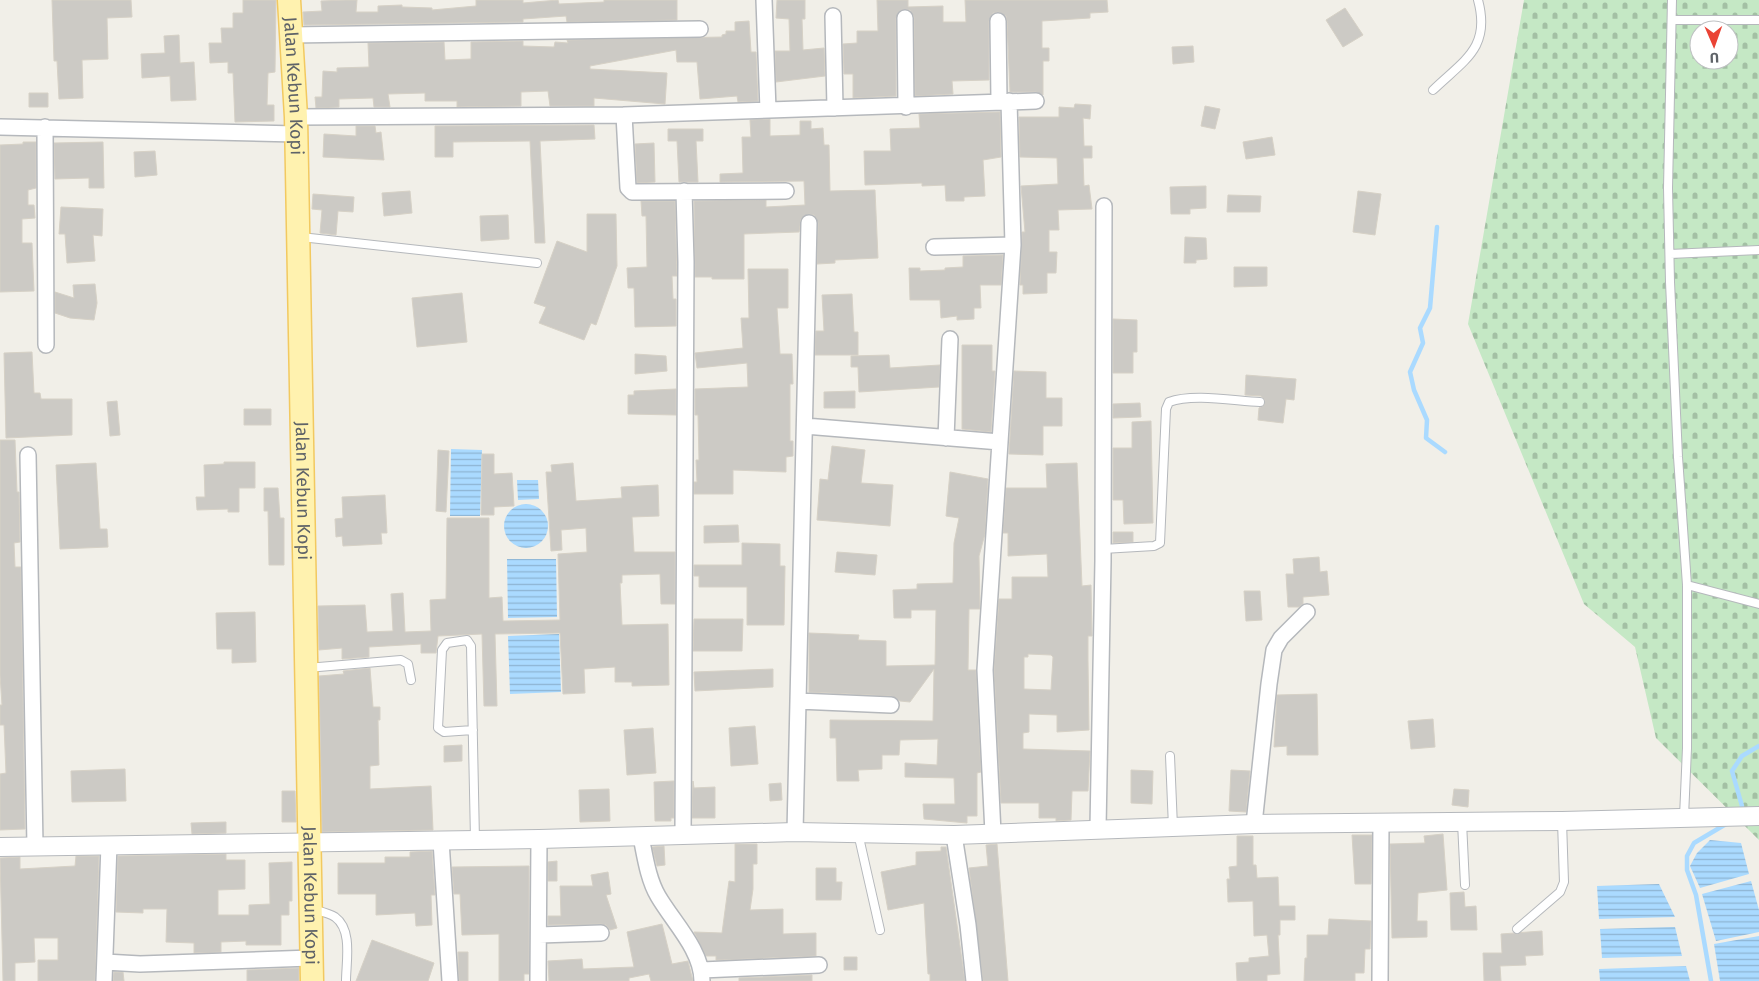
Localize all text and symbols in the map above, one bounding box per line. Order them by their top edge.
street label: Jalan Kebun Kopi [279,16,308,155]
north arrow [1689,20,1739,70]
text: U [1710,49,1719,66]
street label: Jalan Kebun Kopi [291,421,315,560]
street label: Jalan Kebun Kopi [298,826,323,965]

